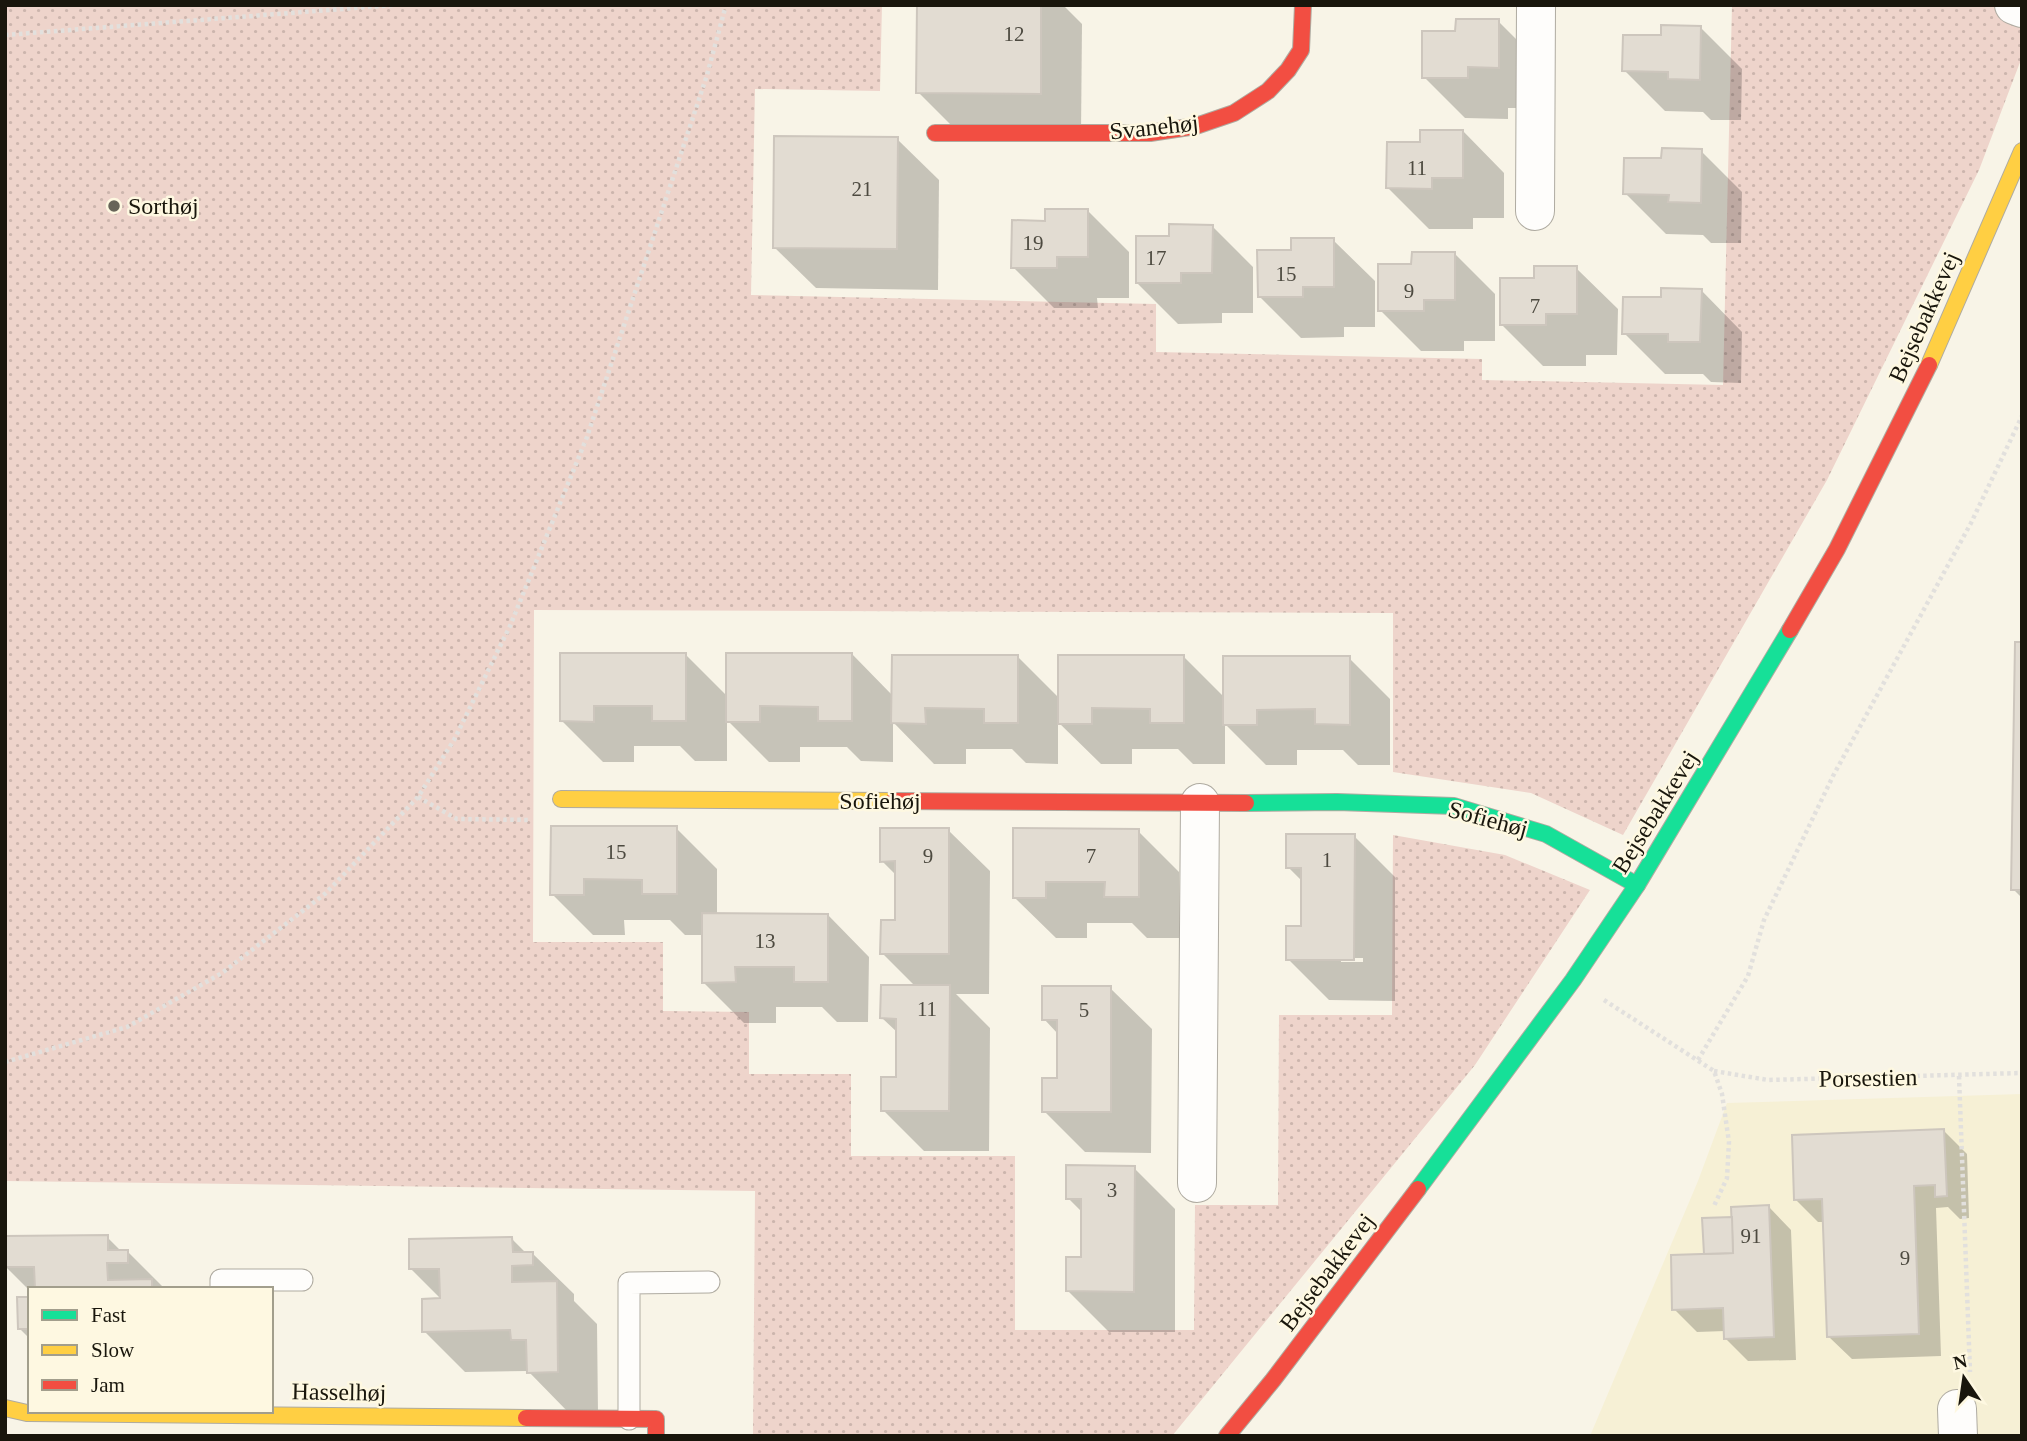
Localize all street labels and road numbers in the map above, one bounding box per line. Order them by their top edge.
street label: Svanehøj [1108,109,1200,145]
street label: Bejsebakkevej [1884,248,1964,386]
street label: Bejsebakkevej [1607,746,1703,878]
street label: Sofiehøj [839,788,921,814]
street label: Sofiehøj [1445,796,1531,842]
street label: Porsestien [1818,1064,1918,1092]
street label: Bejsebakkevej [1275,1208,1379,1336]
street label: Hasselhøj [291,1378,387,1406]

